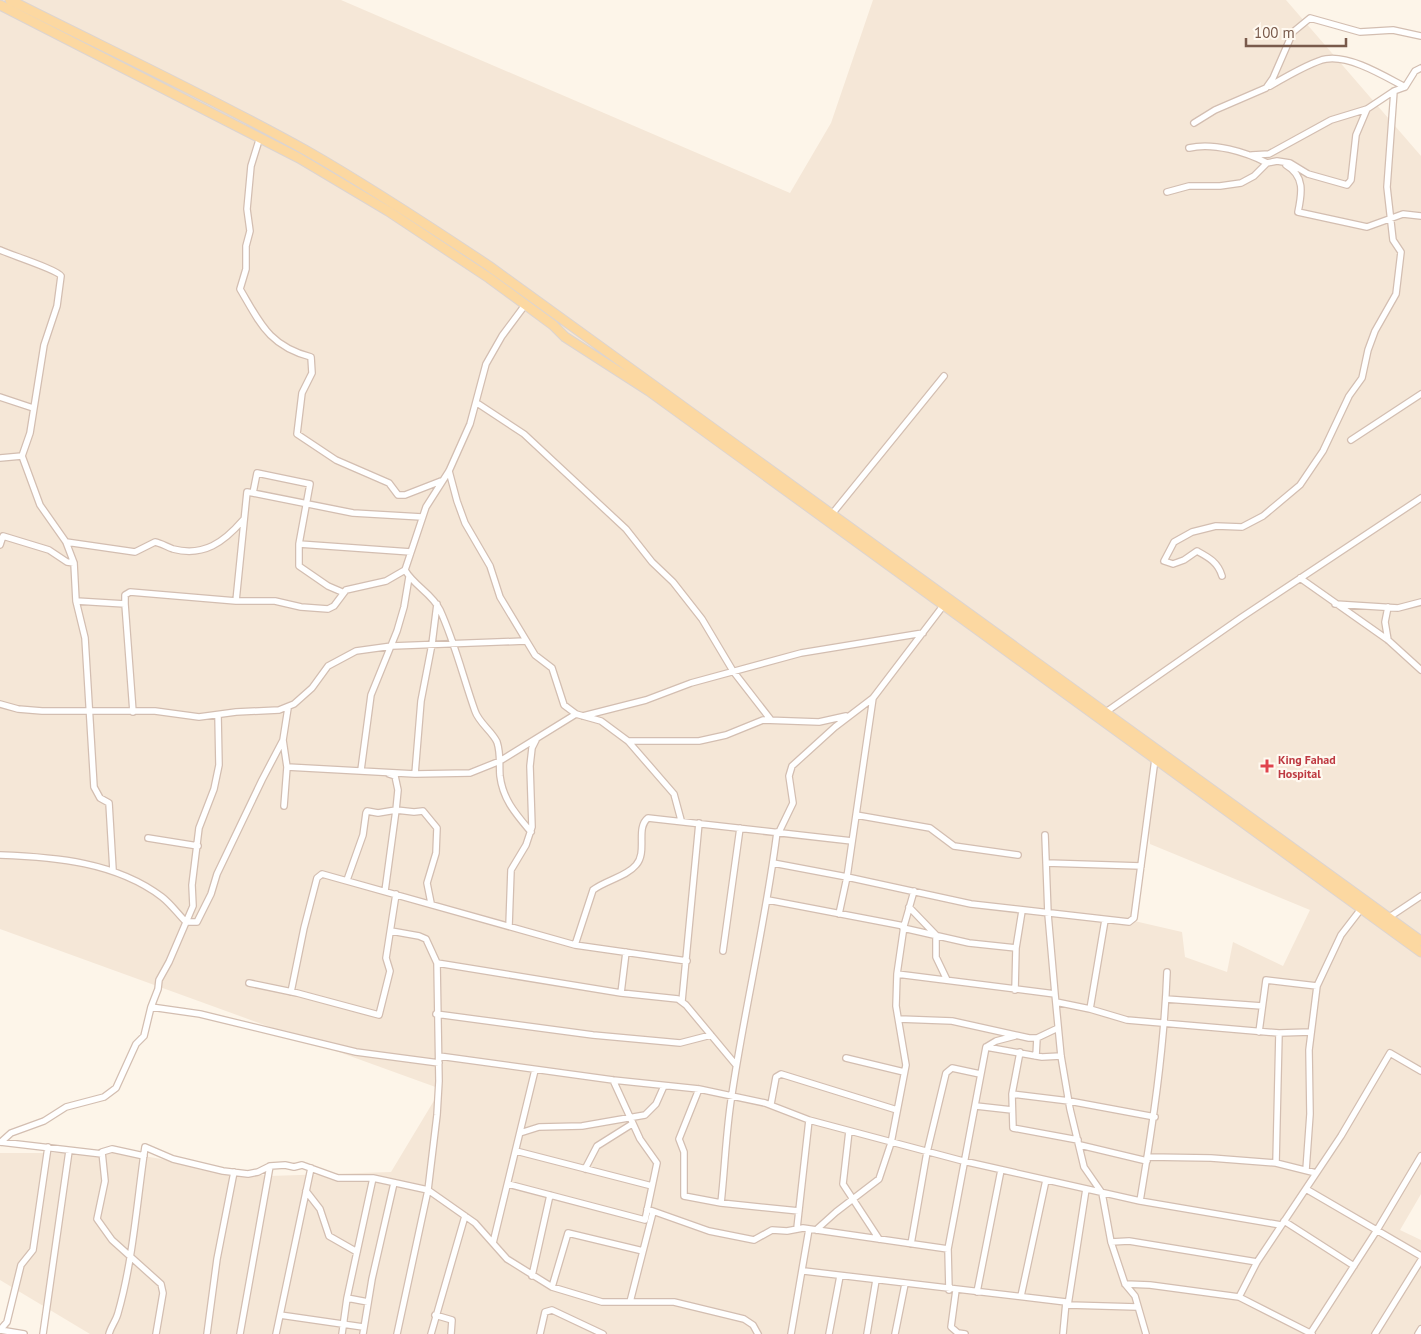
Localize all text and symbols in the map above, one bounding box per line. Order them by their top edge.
scale bar [1246,15,1346,47]
text: 100 m [1254,23,1295,42]
place label: King Fahad Hospital [1278,752,1336,781]
marker: King Fahad Hospital [1260,759,1274,773]

